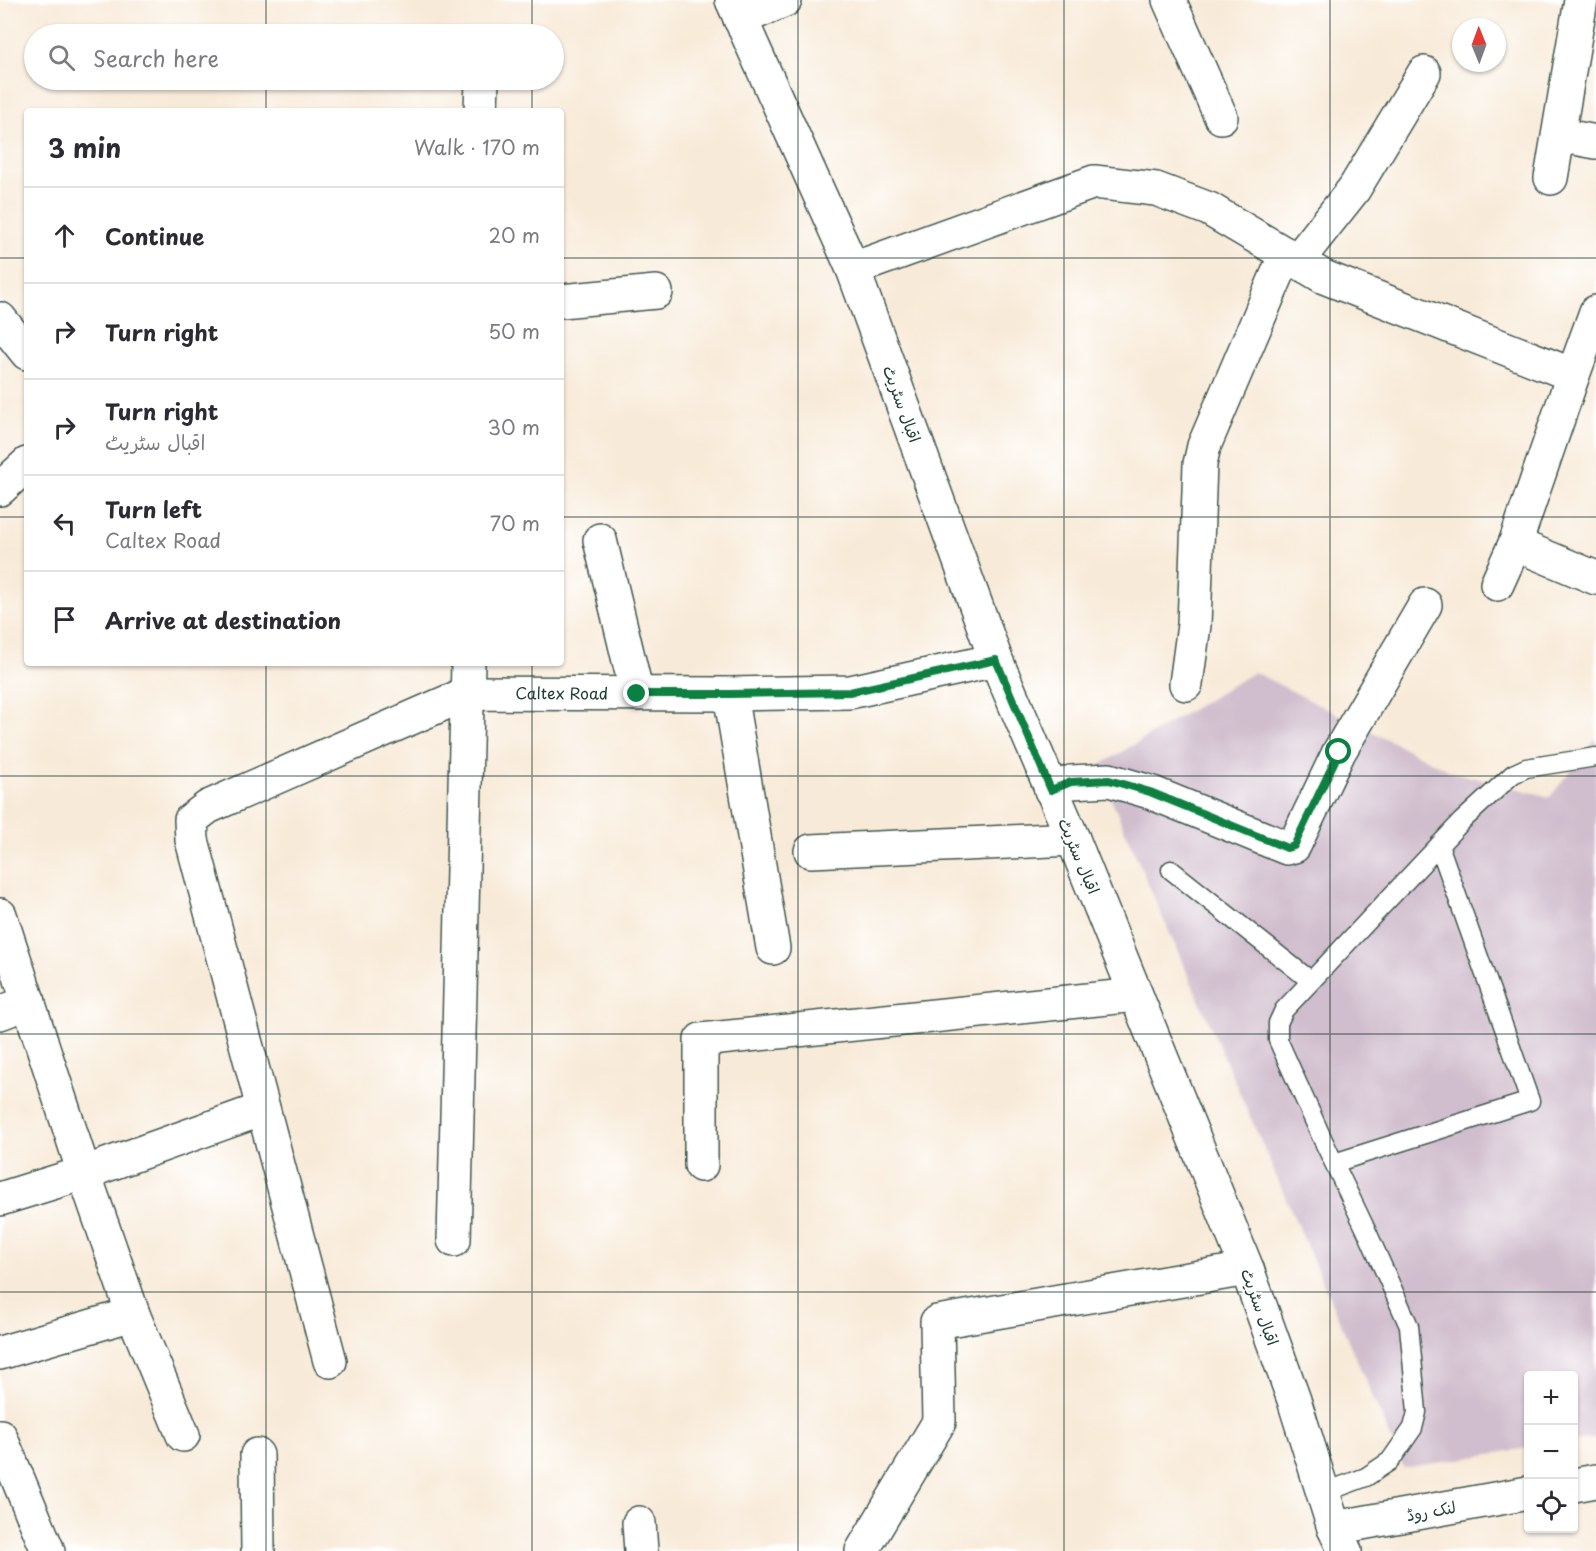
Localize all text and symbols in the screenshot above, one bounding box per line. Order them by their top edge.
north arrow [1452,18,1506,72]
search box [24,24,564,90]
icon: search [45,41,78,74]
text: Search here [93,41,219,74]
text: 3 min [48,128,121,167]
text: Walk · 170 m [414,132,540,162]
icon: ahead [48,219,81,252]
text: Continue [105,219,204,252]
text: 20 m [488,220,540,250]
icon: right [48,315,81,348]
text: Turn right [105,315,218,348]
text: 50 m [488,316,540,346]
street label: اقبال سٹریٹ [878,362,928,446]
text: Turn right [105,394,218,427]
icon: right [48,411,81,444]
text: 30 m [487,412,540,442]
text: اقبال سٹریٹ [105,427,205,457]
text: Turn left [105,492,202,525]
icon: left [48,507,81,540]
text: 70 m [490,508,540,538]
text: Caltex Road [105,525,221,555]
icon: arrive [48,603,81,636]
text: Arrive at destination [105,603,341,636]
street label: Caltex Road [515,680,608,705]
route end [623,680,649,706]
route start [1325,738,1351,764]
street label: اقبال سٹریٹ [1053,814,1107,897]
street label: اقبال سٹریٹ [1236,1265,1286,1349]
map controls [1524,1371,1578,1533]
button: + [1524,1371,1578,1425]
button: − [1524,1425,1578,1479]
button: locate [1524,1479,1578,1533]
street label: لنک روڈ [1404,1494,1457,1526]

